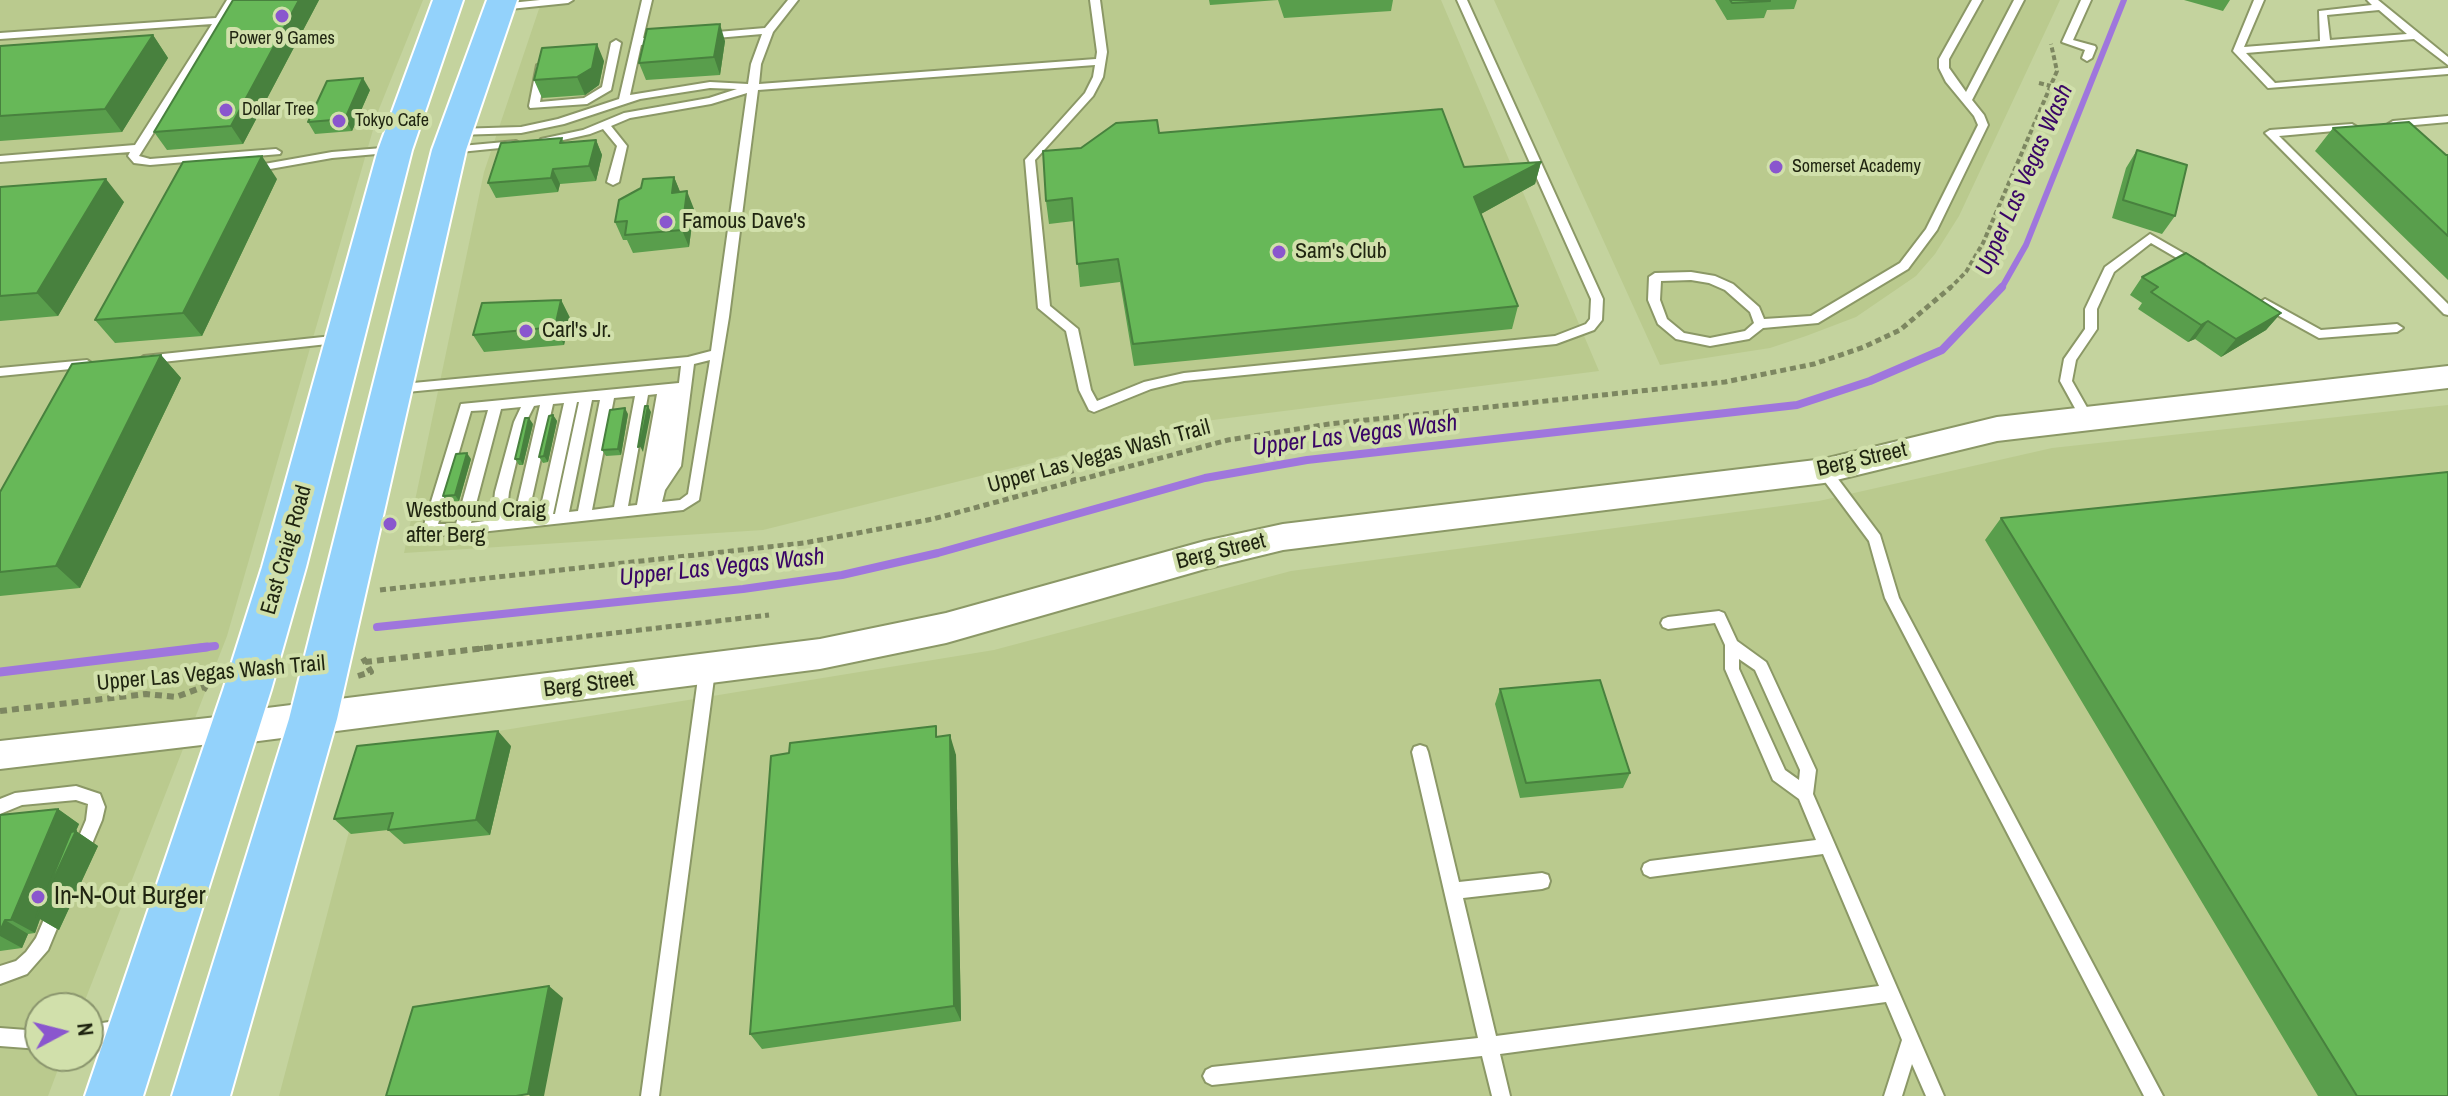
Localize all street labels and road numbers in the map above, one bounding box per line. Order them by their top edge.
street label: Upper Las Vegas Wash Trail [985,415,1213,499]
street label: Berg Street [1815,437,1909,483]
street label: East Craig Road [256,482,318,618]
street label: Berg Street [1174,528,1268,576]
street label: Upper Las Vegas Wash Trail [96,651,326,697]
street label: Berg Street [542,666,636,704]

